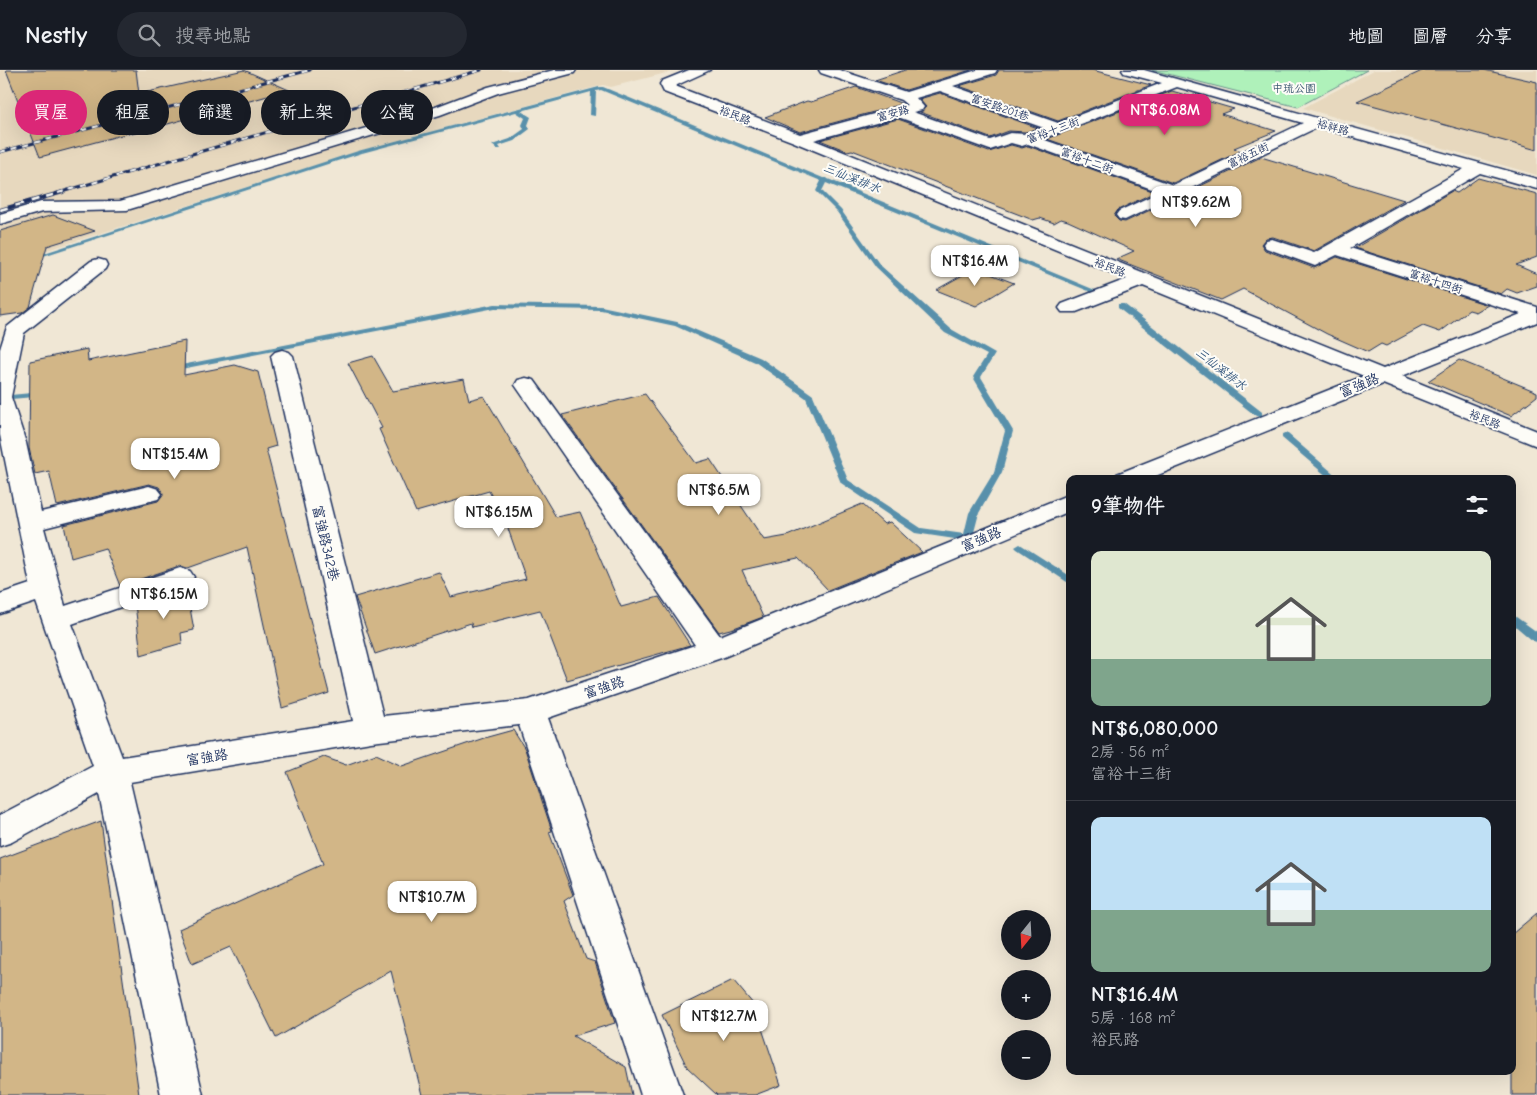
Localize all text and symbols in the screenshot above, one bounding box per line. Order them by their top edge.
search box [117,12,467,57]
text: Nestly [25,21,87,49]
icon: search [135,21,163,49]
text: 搜尋地點 [175,25,251,47]
text: 地圖 [1348,26,1384,47]
text: 圖層 [1412,26,1448,47]
text: 分享 [1476,26,1512,47]
park label: 中琉公園 [1272,82,1316,95]
chip: 買屋 [15,90,87,135]
chip: 租屋 [97,90,169,135]
chip: 篩選 [179,90,251,135]
chip: 新上架 [261,90,351,135]
chip: 公寓 [361,90,433,135]
street label: 富安路201巷 [969,91,1031,124]
pin: NT$6.08M [1113,93,1217,136]
text: NT$6.08M [1130,101,1200,119]
street label: 裕民路 [717,103,753,127]
street label: 富安路 [876,103,911,124]
street label: 富裕十三街 [1025,115,1082,146]
street label: 裕祥路 [1315,117,1350,138]
street label: 富裕五街 [1226,140,1272,171]
street label: 富裕十二街 [1059,145,1116,176]
water label: 三仙溪排水 [822,160,883,196]
pin: NT$9.62M [1144,186,1248,228]
text: NT$9.62M [1162,193,1230,211]
pin: NT$16.4M [923,244,1027,287]
text: NT$16.4M [942,252,1008,270]
street label: 裕民路 [1092,255,1128,280]
street label: 富裕十四街 [1408,267,1465,296]
water label: 三仙溪排水 [1193,345,1250,394]
street label: 富強路 [1337,370,1382,401]
street label: 裕民路 [1467,407,1503,432]
pin: NT$15.4M [123,438,227,480]
text: NT$15.4M [142,445,208,463]
pin: NT$6.5M [673,474,765,516]
text: NT$6.5M [688,481,750,499]
icon: filters [1463,491,1491,519]
text: 9筆物件 [1091,494,1165,518]
pin: NT$6.15M [447,496,551,538]
text: NT$6.15M [465,503,533,521]
street label: 富強路342巷 [309,504,343,584]
street label: 富強路 [959,523,1004,555]
pin: NT$6.15M [112,578,216,620]
icon: home [1246,584,1336,674]
text: NT$6.15M [130,585,198,603]
street label: 富強路 [582,673,627,702]
text: NT$6,080,000 [1091,716,1218,740]
text: 2房 · 56 m² [1091,743,1169,761]
street label: 富強路 [185,746,229,769]
text: 富裕十三街 [1091,765,1171,783]
icon: home [1246,849,1336,939]
pin: NT$10.7M [380,880,484,923]
text: NT$10.7M [399,888,465,906]
north arrow [1001,910,1051,960]
map controls [1001,910,1051,1080]
button: + [1001,970,1051,1020]
text: NT$16.4M [1091,982,1178,1006]
pin: NT$12.7M [672,1000,776,1042]
text: NT$12.7M [691,1007,757,1025]
text: 5房 · 168 m² [1091,1009,1175,1027]
button: − [1001,1030,1051,1080]
text: 裕民路 [1091,1031,1139,1049]

